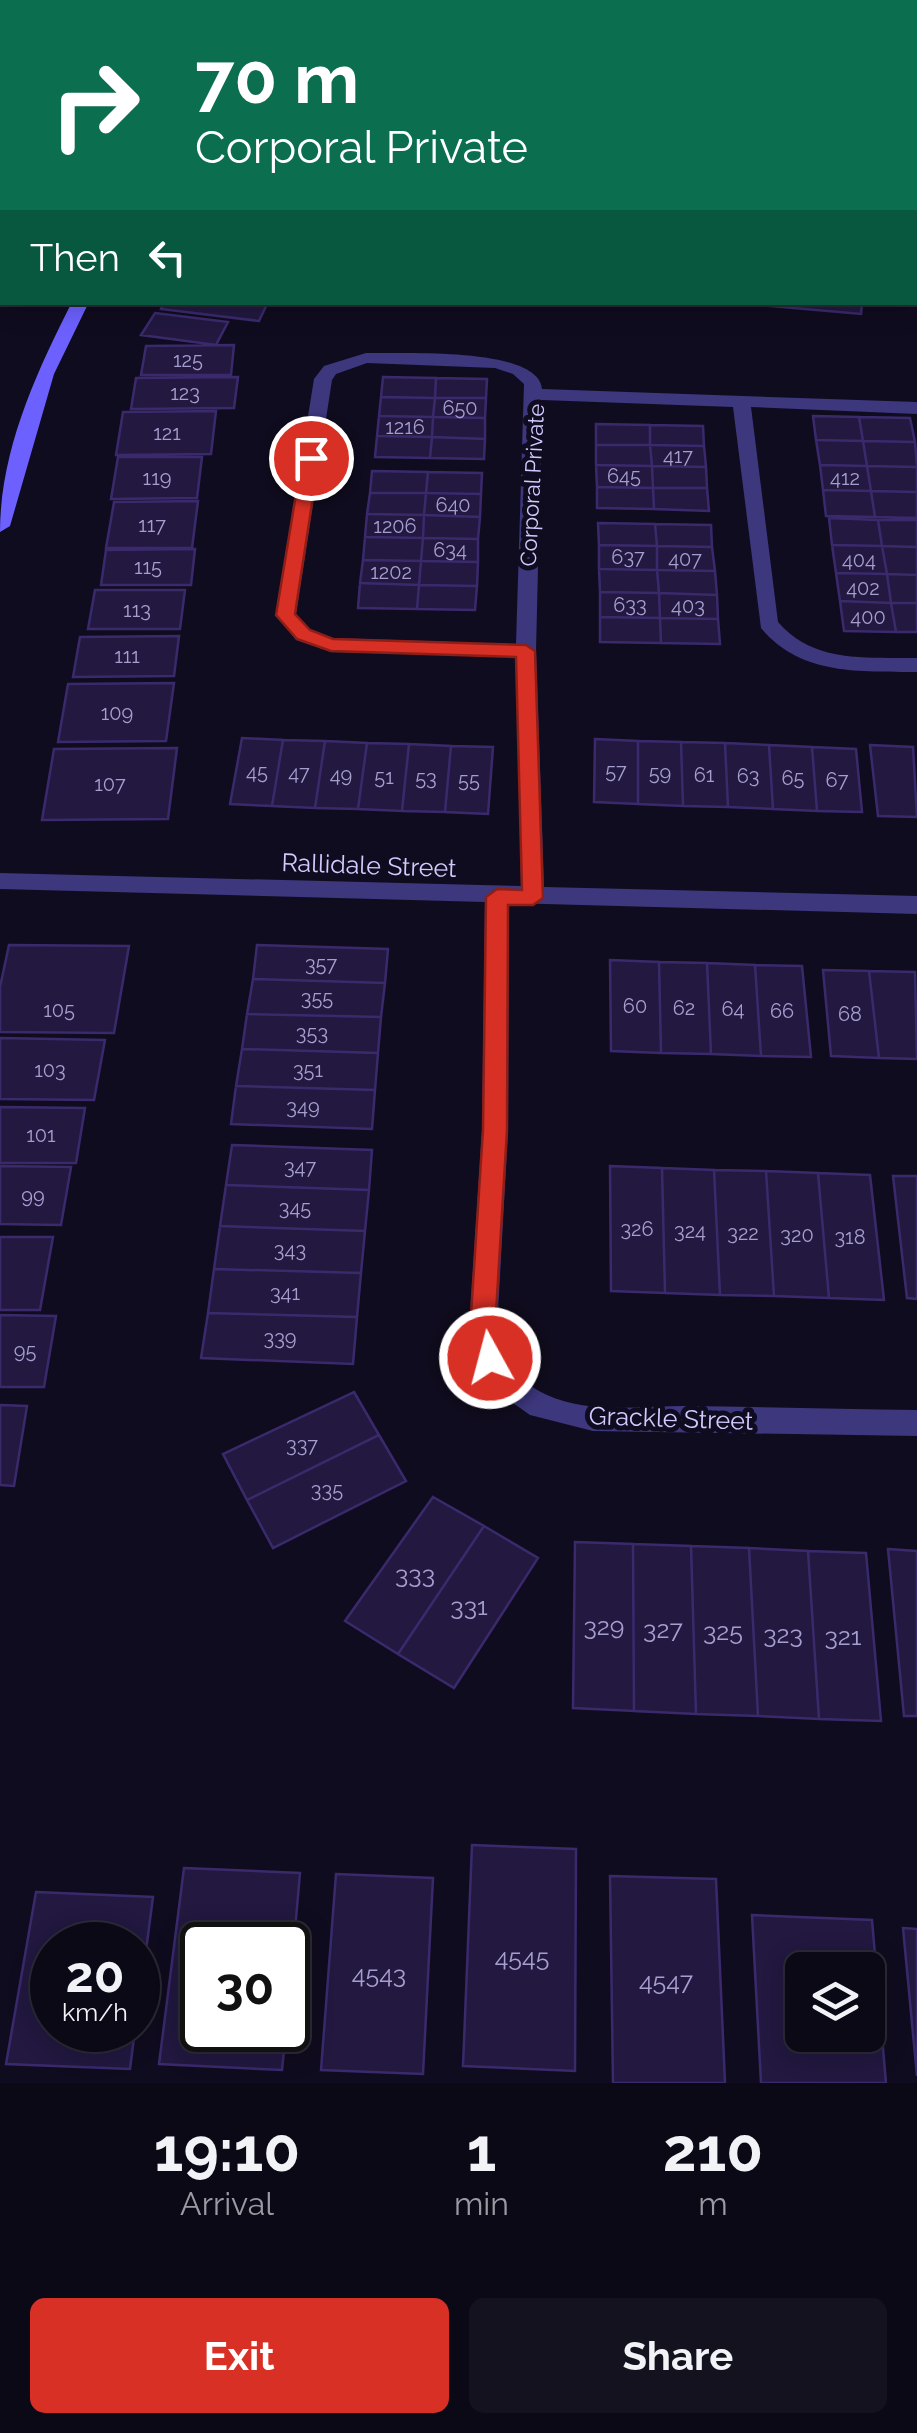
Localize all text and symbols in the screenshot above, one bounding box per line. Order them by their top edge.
text: 70 m [195,37,359,119]
icon: right [30,40,160,170]
text: Corporal Private [195,121,528,174]
icon: left [140,230,195,285]
text: Then [30,235,120,280]
house number: 125 [173,348,203,372]
house number: 123 [170,381,200,405]
house number: 650 [442,396,478,420]
street label: Corporal Private [515,403,549,567]
house number: 1216 [385,415,425,439]
pin [269,416,354,501]
house number: 121 [153,421,181,445]
icon: arrive [284,431,339,486]
house number: 417 [663,444,693,468]
house number: 645 [607,464,641,488]
house number: 119 [143,466,171,490]
house number: 412 [830,466,860,490]
house number: 640 [435,493,471,517]
house number: 117 [138,513,166,537]
house number: 1206 [373,514,417,538]
house number: 634 [433,538,467,562]
house number: 637 [611,545,645,569]
house number: 407 [668,547,702,571]
house number: 404 [842,548,876,572]
house number: 115 [134,555,162,579]
house number: 1202 [370,560,412,584]
house number: 402 [846,576,880,600]
house number: 633 [613,593,647,617]
house number: 403 [671,594,705,618]
house number: 113 [123,598,151,622]
house number: 400 [850,605,886,629]
house number: 111 [114,644,140,668]
house number: 109 [101,701,133,725]
house number: 57 [605,759,627,783]
house number: 45 [246,760,268,784]
house number: 47 [288,761,310,785]
house number: 59 [649,761,671,785]
house number: 49 [330,763,352,787]
house number: 61 [694,763,715,787]
house number: 63 [737,764,759,788]
house number: 51 [374,765,394,789]
house number: 53 [415,766,437,790]
house number: 65 [782,766,805,790]
house number: 55 [458,768,480,792]
house number: 67 [826,768,849,792]
house number: 107 [94,772,126,796]
street label: Rallidale Street [281,847,458,883]
house number: 357 [305,952,337,976]
house number: 355 [301,986,333,1010]
house number: 60 [623,994,647,1018]
house number: 62 [673,996,695,1020]
house number: 64 [722,997,745,1021]
house number: 105 [43,998,75,1022]
house number: 66 [770,999,794,1023]
house number: 68 [838,1002,862,1026]
house number: 353 [296,1021,328,1045]
house number: 103 [34,1058,66,1082]
house number: 351 [293,1058,324,1082]
house number: 349 [286,1095,320,1119]
house number: 101 [26,1123,56,1147]
house number: 347 [284,1155,316,1179]
house number: 99 [21,1184,45,1208]
house number: 345 [279,1196,311,1220]
house number: 326 [620,1217,654,1241]
house number: 324 [674,1219,706,1243]
house number: 322 [727,1221,759,1245]
house number: 320 [780,1223,814,1247]
house number: 318 [834,1225,866,1249]
house number: 343 [274,1238,306,1262]
house number: 341 [270,1281,301,1305]
position arrow [438,1306,542,1410]
house number: 339 [263,1326,297,1350]
house number: 95 [14,1339,36,1363]
street label: Grackle Street [588,1400,754,1436]
house number: 337 [286,1433,318,1457]
house number: 335 [311,1478,343,1502]
house number: 333 [395,1559,435,1589]
house number: 331 [450,1591,488,1621]
house number: 329 [583,1611,625,1641]
house number: 327 [643,1614,683,1644]
house number: 325 [703,1616,743,1646]
house number: 323 [763,1619,803,1649]
house number: 321 [824,1621,862,1651]
speed limit sign: 30 [180,1922,310,2052]
house number: 4545 [495,1942,549,1972]
text: 20 [66,1945,124,2004]
map controls [785,1952,885,2052]
button: layers [785,1952,885,2052]
house number: 4543 [352,1959,406,1989]
house number: 4547 [639,1966,694,1996]
text: km/h [62,1997,128,2027]
text: 19:10 [154,2115,300,2185]
text: 1 [467,2115,496,2185]
text: 210 [663,2115,763,2185]
text: Arrival [180,2185,274,2222]
text: min [454,2185,509,2222]
text: m [698,2185,728,2222]
button: Exit [30,2298,449,2413]
button: Share [469,2298,887,2413]

